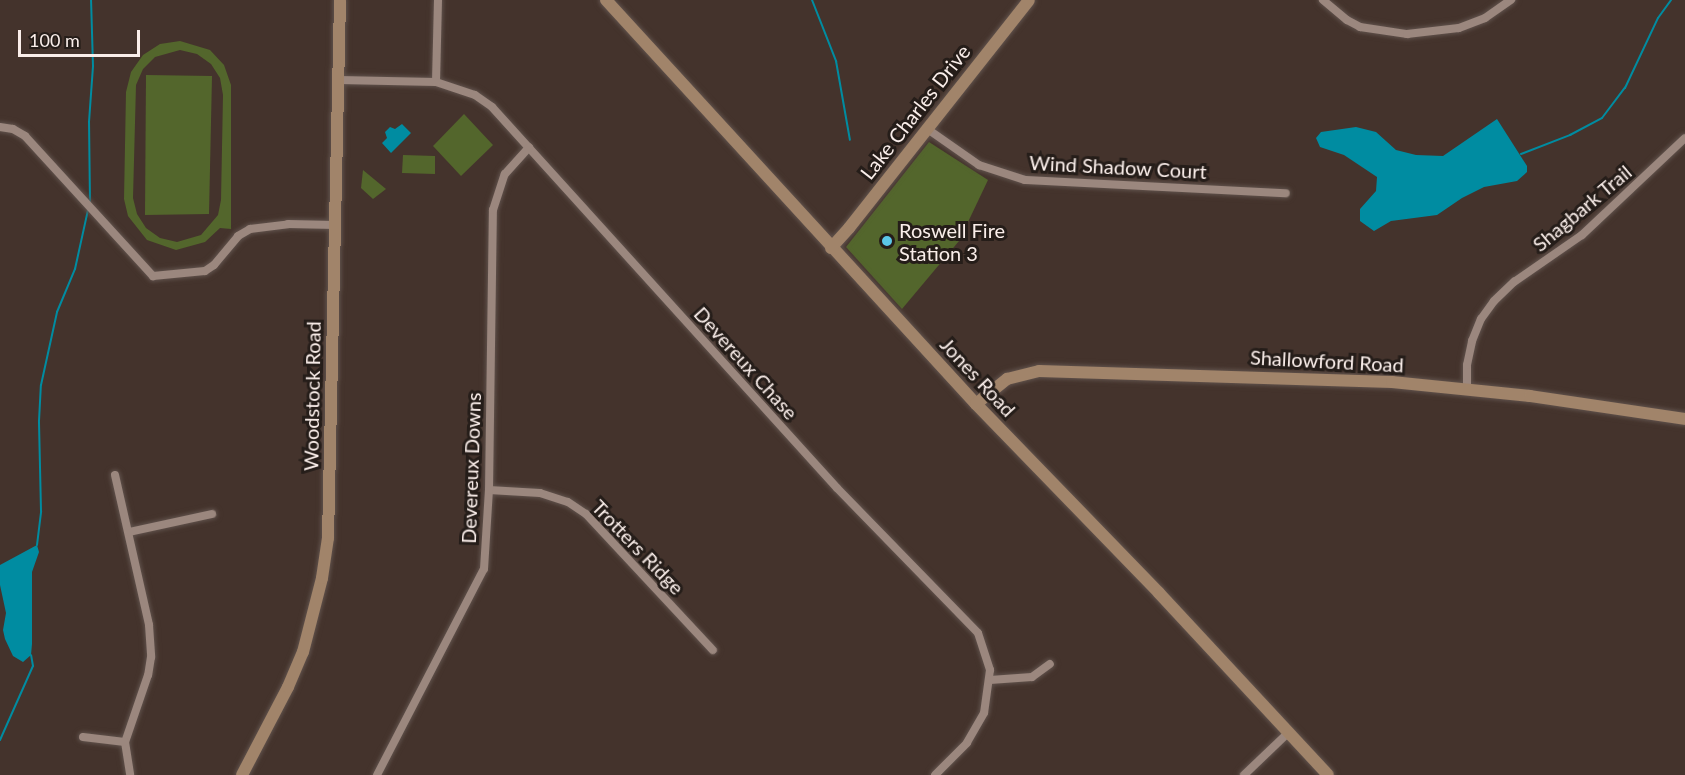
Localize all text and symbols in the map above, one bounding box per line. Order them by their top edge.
scale bar [21,18,142,56]
text: 100 m [29,29,80,51]
street label: Lake Charles Drive [855,40,975,184]
street label: Wind Shadow Court [1028,150,1208,184]
street label: Shagbark Trail [1528,160,1636,256]
place label: Roswell Fire Station 3 [899,218,1005,265]
marker: Roswell Fire Station 3 [880,234,894,248]
street label: Devereux Chase [689,302,803,424]
street label: Woodstock Road [299,321,325,471]
street label: Jones Road [935,333,1021,421]
street label: Shallowford Road [1250,345,1404,377]
street label: Devereux Downs [456,392,486,544]
street label: Trotters Ridge [587,495,689,599]

